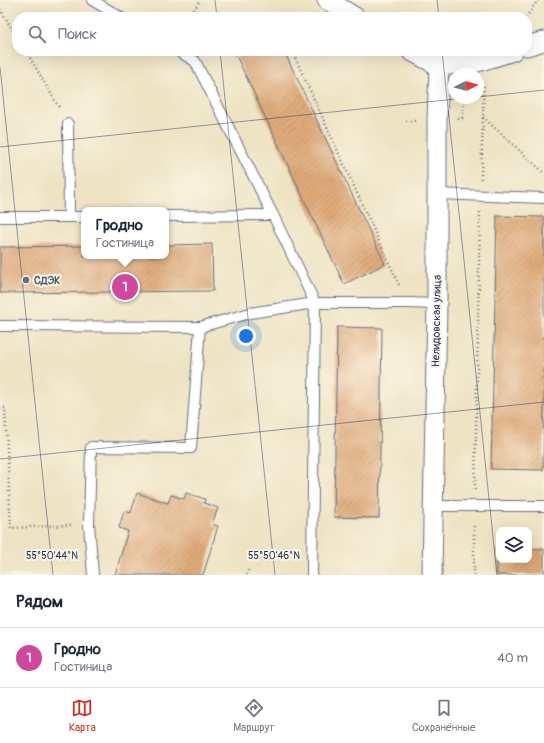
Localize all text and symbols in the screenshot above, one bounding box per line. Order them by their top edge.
search box [12,12,532,56]
icon: search [26,23,48,45]
text: Поиск [58,25,97,44]
north arrow [448,68,484,104]
popup [81,207,169,259]
text: Гродно [96,216,143,235]
text: Гостиница [96,235,154,251]
pin: 1 [112,272,138,302]
place label: СДЭК [34,274,60,287]
marker: СДЭК [21,275,31,285]
street label: Нелидовская улица [429,275,444,367]
your location [236,326,256,346]
map controls [496,527,532,563]
button: layers [496,527,532,563]
text: 55°50'44"N [26,550,78,562]
text: 55°50'46"N [248,550,300,562]
text: Рядом [16,591,63,612]
text: Гродно [54,640,101,659]
text: 1 [26,650,32,666]
text: 40 m [497,650,528,666]
text: Гостиница [54,659,112,675]
tab: Карта [69,697,96,734]
tab: Маршрут [233,697,275,734]
tab: Сохранённые [412,697,475,734]

